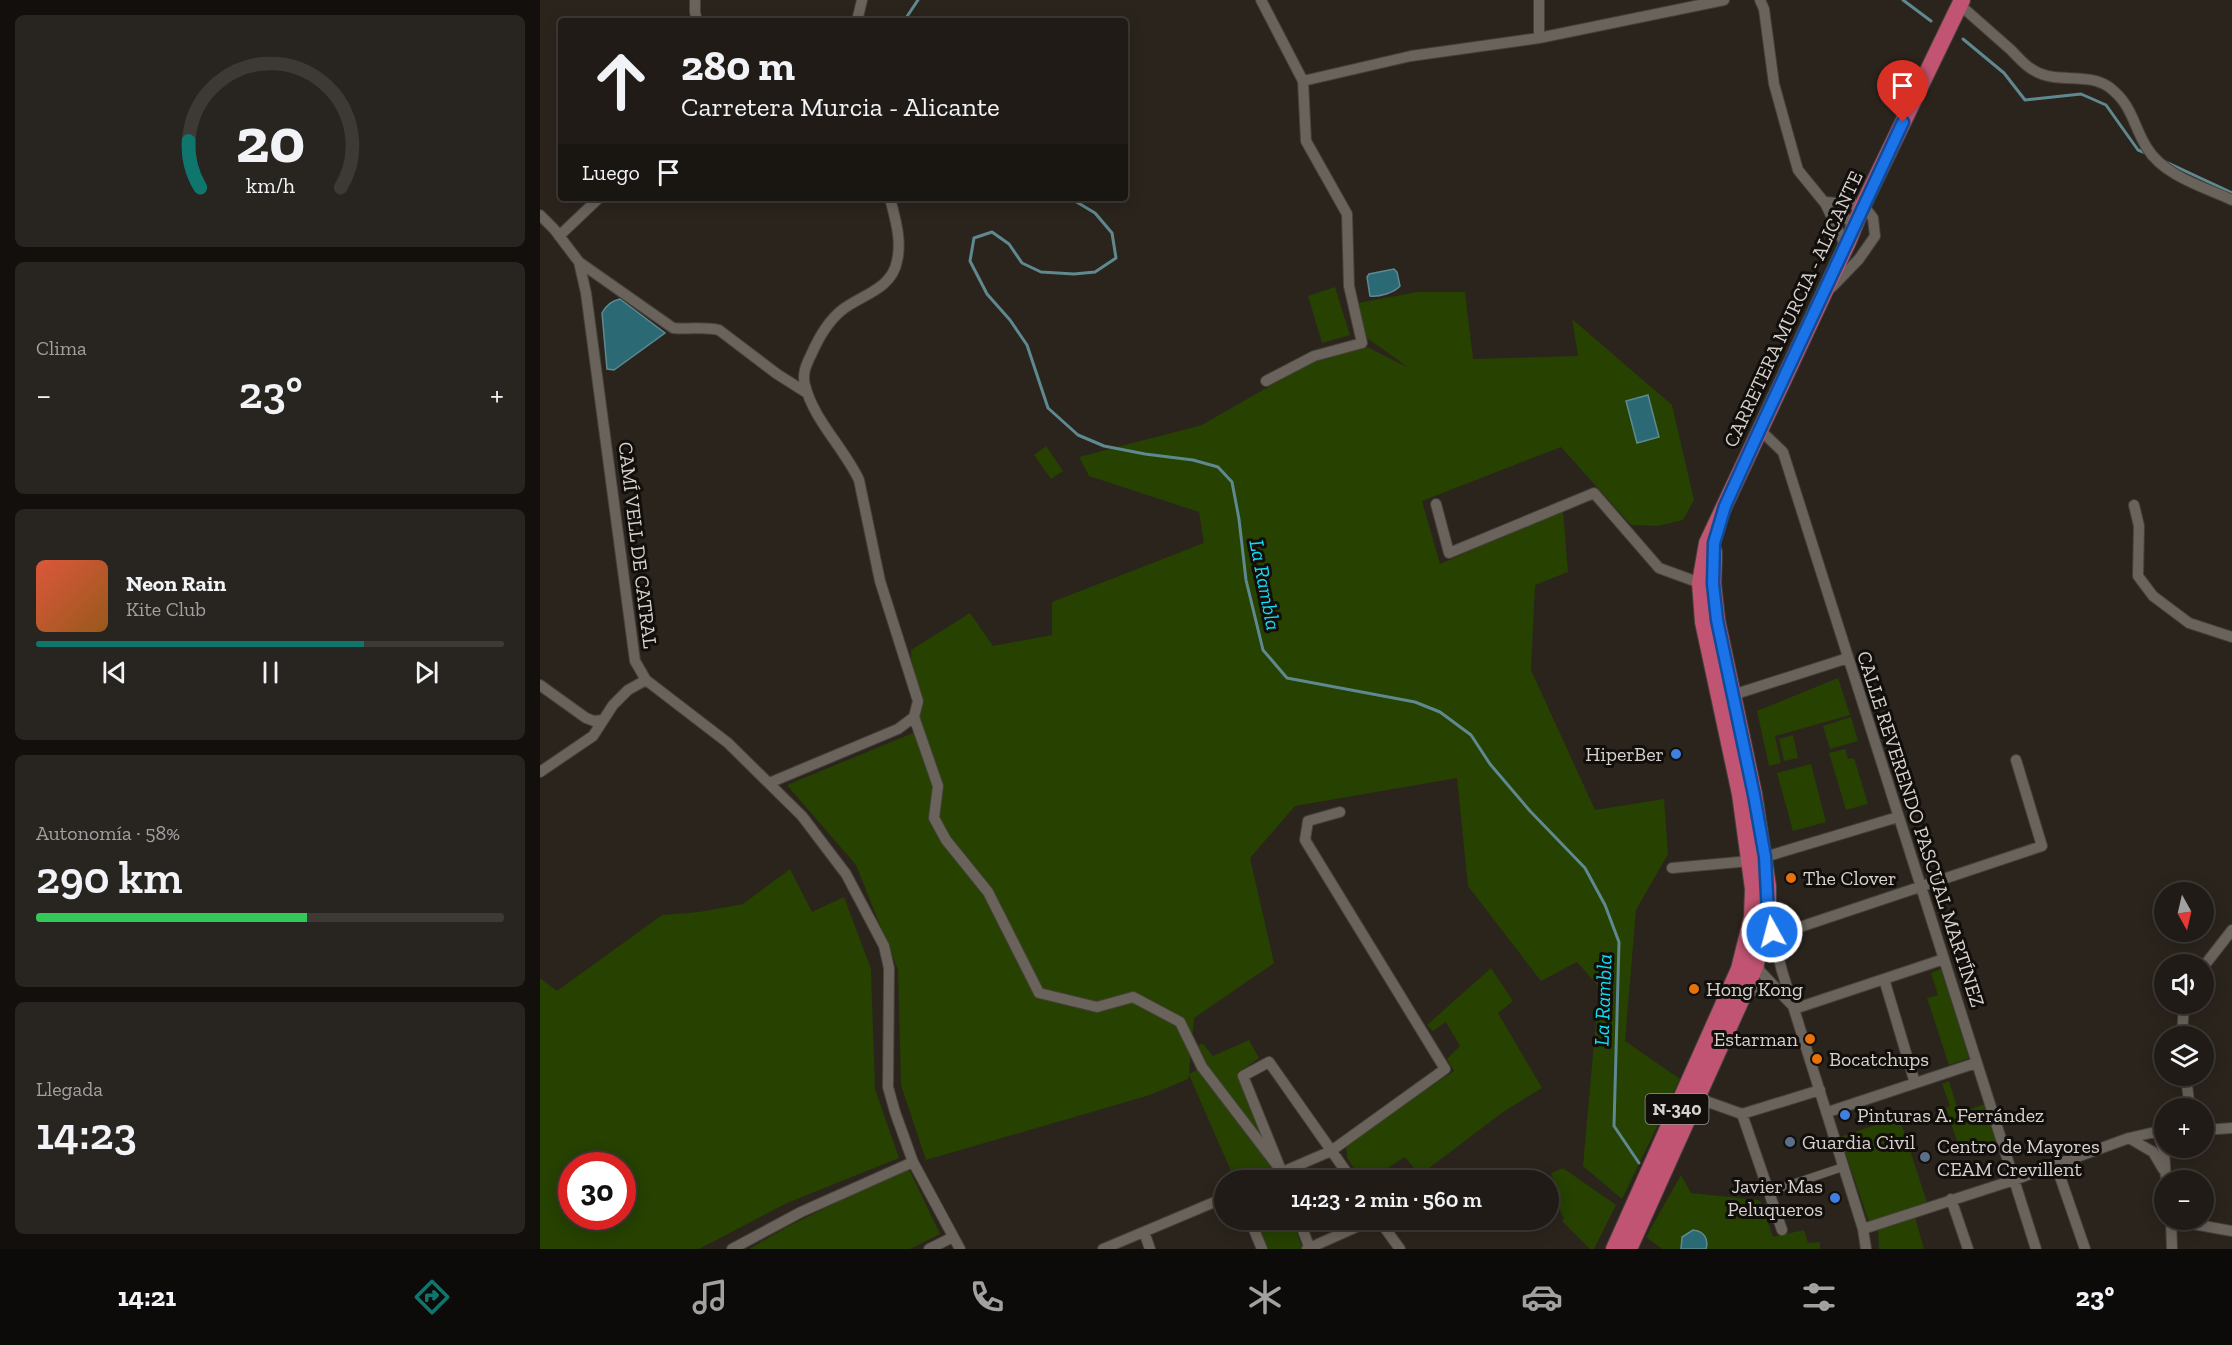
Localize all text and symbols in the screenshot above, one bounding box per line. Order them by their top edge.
text: 280 m [681,40,795,91]
icon: ahead [582,42,660,120]
pin [1877,60,1928,122]
icon: arrive [1886,69,1919,102]
text: Carretera Murcia - Alicante [681,91,1000,123]
text: 20 [235,103,305,178]
icon: arrive [652,156,685,189]
text: Luego [582,159,640,186]
street label: CARRETERA MURCIA - ALICANTE [1718,167,1868,451]
text: km/h [246,173,294,198]
text: Clima [36,336,87,360]
text: 23° [239,366,303,420]
text: − [36,375,51,414]
text: + [490,375,504,414]
street label: CAMÍ VELL DE CATRAL [613,440,663,650]
water label: La Rambla [1244,537,1287,632]
text: Neon Rain [126,570,226,597]
text: Kite Club [126,597,206,621]
street label: CALLE REVERENDO PASCUAL MARTÍNEZ [1852,648,1990,1010]
icon: previous [98,656,131,689]
icon: pause [254,656,287,689]
icon: next [410,656,443,689]
place label: HiperBer [1585,742,1664,766]
marker: HiperBer [1669,747,1683,761]
text: Autonomía · 58% [36,821,180,845]
text: 290 km [36,851,182,905]
place label: The Clover [1803,866,1896,890]
marker: The Clover [1784,871,1798,885]
north arrow [2154,882,2214,942]
map controls [2154,882,2214,1230]
position arrow [1740,900,1804,964]
water label: La Rambla [1588,954,1617,1046]
button: sound [2154,954,2214,1014]
place label: Hong Kong [1706,977,1803,1001]
marker: Hong Kong [1687,982,1701,996]
button: layers [2154,1026,2214,1086]
place label: Estarman [1714,1027,1799,1051]
marker: Estarman [1803,1032,1817,1046]
place label: Bocatchups [1829,1047,1929,1071]
marker: Bocatchups [1810,1052,1824,1066]
text: Llegada [36,1077,103,1101]
road number: N-340 [1646,1094,1708,1124]
button: + [2154,1098,2214,1158]
place label: Pinturas A. Ferrández [1857,1103,2044,1127]
text: 14:23 [36,1107,137,1161]
marker: Pinturas A. Ferrández [1838,1108,1852,1122]
place label: Guardia Civil [1802,1130,1915,1154]
place label: Centro de Mayores CEAM Crevillent [1937,1134,2100,1181]
marker: Guardia Civil [1783,1135,1797,1149]
marker: Centro de Mayores CEAM Crevillent [1918,1150,1932,1164]
speed limit sign: 30 [558,1152,636,1230]
button: − [2154,1170,2214,1230]
place label: Javier Mas Peluqueros [1727,1174,1823,1221]
text: 14:23 · 2 min · 560 m [1291,1186,1482,1213]
marker: Javier Mas Peluqueros [1828,1191,1842,1205]
icon: directions [411,1276,453,1318]
icon: music [689,1276,731,1318]
icon: phone [966,1276,1008,1318]
icon: climate [1244,1276,1286,1318]
icon: car [1521,1276,1563,1318]
icon: filters [1798,1276,1840,1318]
text: 14:21 [118,1281,176,1313]
text: 23° [2076,1281,2114,1313]

